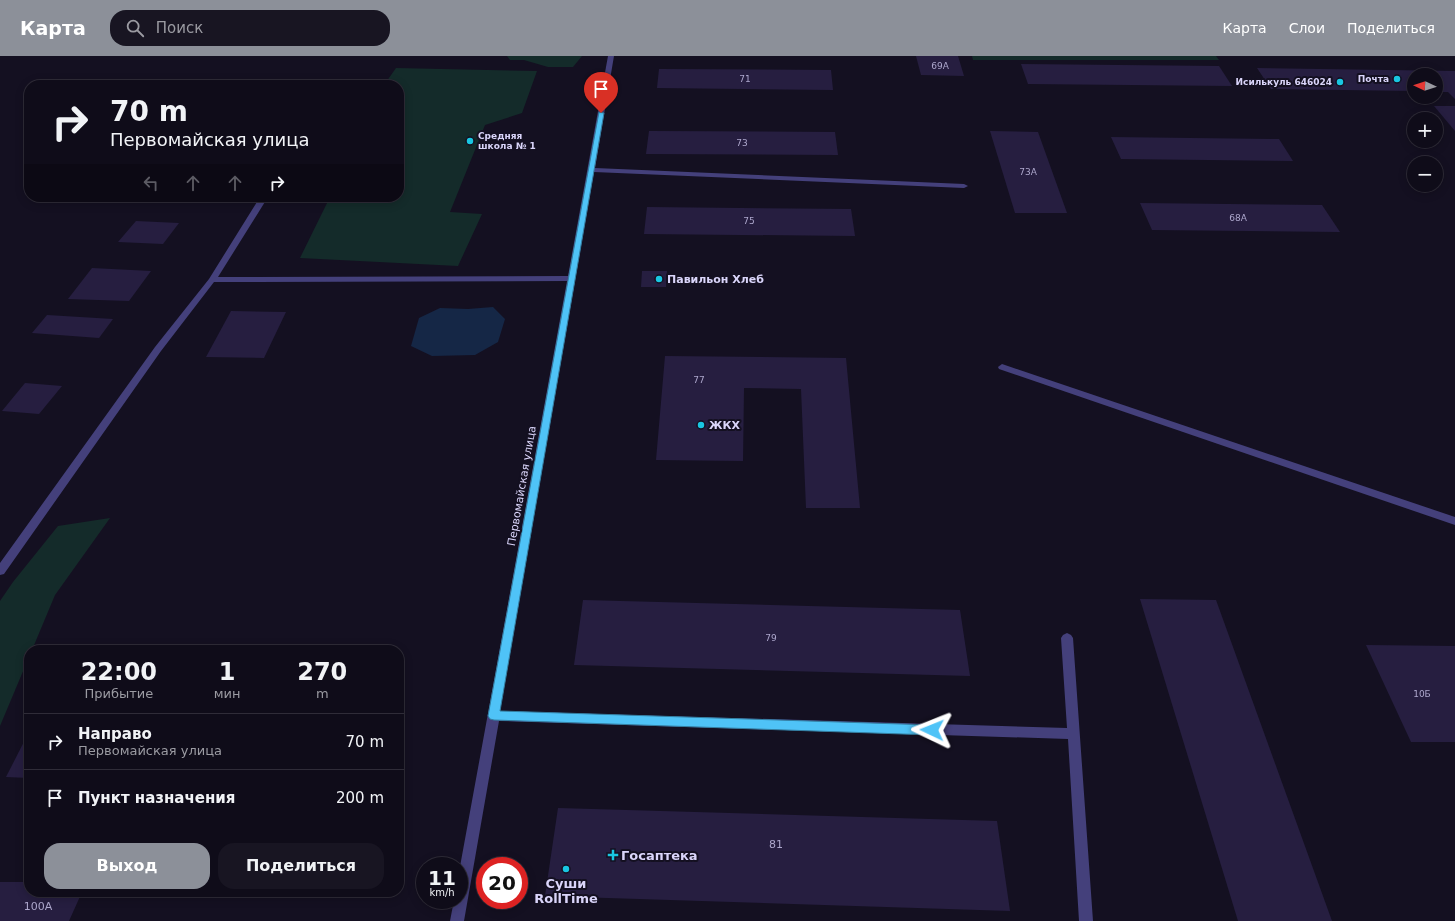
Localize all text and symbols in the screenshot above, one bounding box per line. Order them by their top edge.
search box [110,10,390,46]
text: Карта [20,17,86,39]
icon: search [124,17,146,39]
text: Поиск [156,19,203,37]
text: Карта [1223,20,1267,36]
text: Слои [1289,20,1325,36]
text: Поделиться [1347,20,1435,36]
house number: 69А [931,61,950,71]
north arrow [1407,68,1443,104]
map controls [1407,68,1443,192]
pin [584,72,618,113]
house number: 71 [739,74,751,84]
place label: Почта [1358,74,1389,84]
marker: Почта [1392,74,1402,84]
place label: Исилькуль 646024 [1236,77,1332,87]
marker: Исилькуль 646024 [1335,77,1345,87]
icon: arrive [590,78,612,100]
text: 70 m [110,95,188,128]
icon: right [44,96,96,148]
button: + [1407,112,1443,148]
text: Первомайская улица [110,129,309,150]
place label: Средняя школа № 1 [478,131,536,151]
marker: Средняя школа № 1 [465,136,475,146]
house number: 73 [736,138,748,148]
button: − [1407,156,1443,192]
house number: 73А [1019,167,1038,177]
icon: left [140,172,162,194]
icon: ahead [182,172,204,194]
icon: ahead [224,172,246,194]
icon: right [266,172,288,194]
house number: 68А [1229,213,1248,223]
house number: 75 [743,216,755,226]
place label: Павильон Хлеб [667,273,764,286]
marker: Павильон Хлеб [654,274,664,284]
house number: 77 [693,375,705,385]
place label: ЖКХ [709,419,740,432]
marker: ЖКХ [696,420,706,430]
street label: Первомайская улица [505,425,539,547]
house number: 79 [765,633,777,643]
text: 22:00 [81,658,157,686]
text: 1 [219,658,235,686]
text: 270 [297,658,347,686]
text: Прибытие [84,686,153,701]
text: мин [214,686,241,701]
text: m [316,686,329,701]
house number: 10Б [1413,689,1431,699]
position arrow [911,709,953,751]
text: Направо [78,725,152,743]
icon: right [44,731,66,753]
text: 70 m [346,733,384,751]
text: Первомайская улица [78,743,222,758]
icon: arrive [44,787,66,809]
text: Пункт назначения [78,789,235,807]
text: 200 m [336,789,384,807]
house number: 81 [769,838,783,851]
button: Выход [44,843,210,889]
button: Поделиться [218,843,384,889]
place label: Госаптека [621,848,698,863]
marker: Госаптека [608,850,618,860]
speed limit sign: 20 [476,857,528,909]
marker: Суши RollTime [561,864,571,874]
text: 11 [428,866,456,890]
place label: Суши RollTime [534,876,598,906]
text: km/h [429,887,455,898]
house number: 100А [24,900,53,913]

